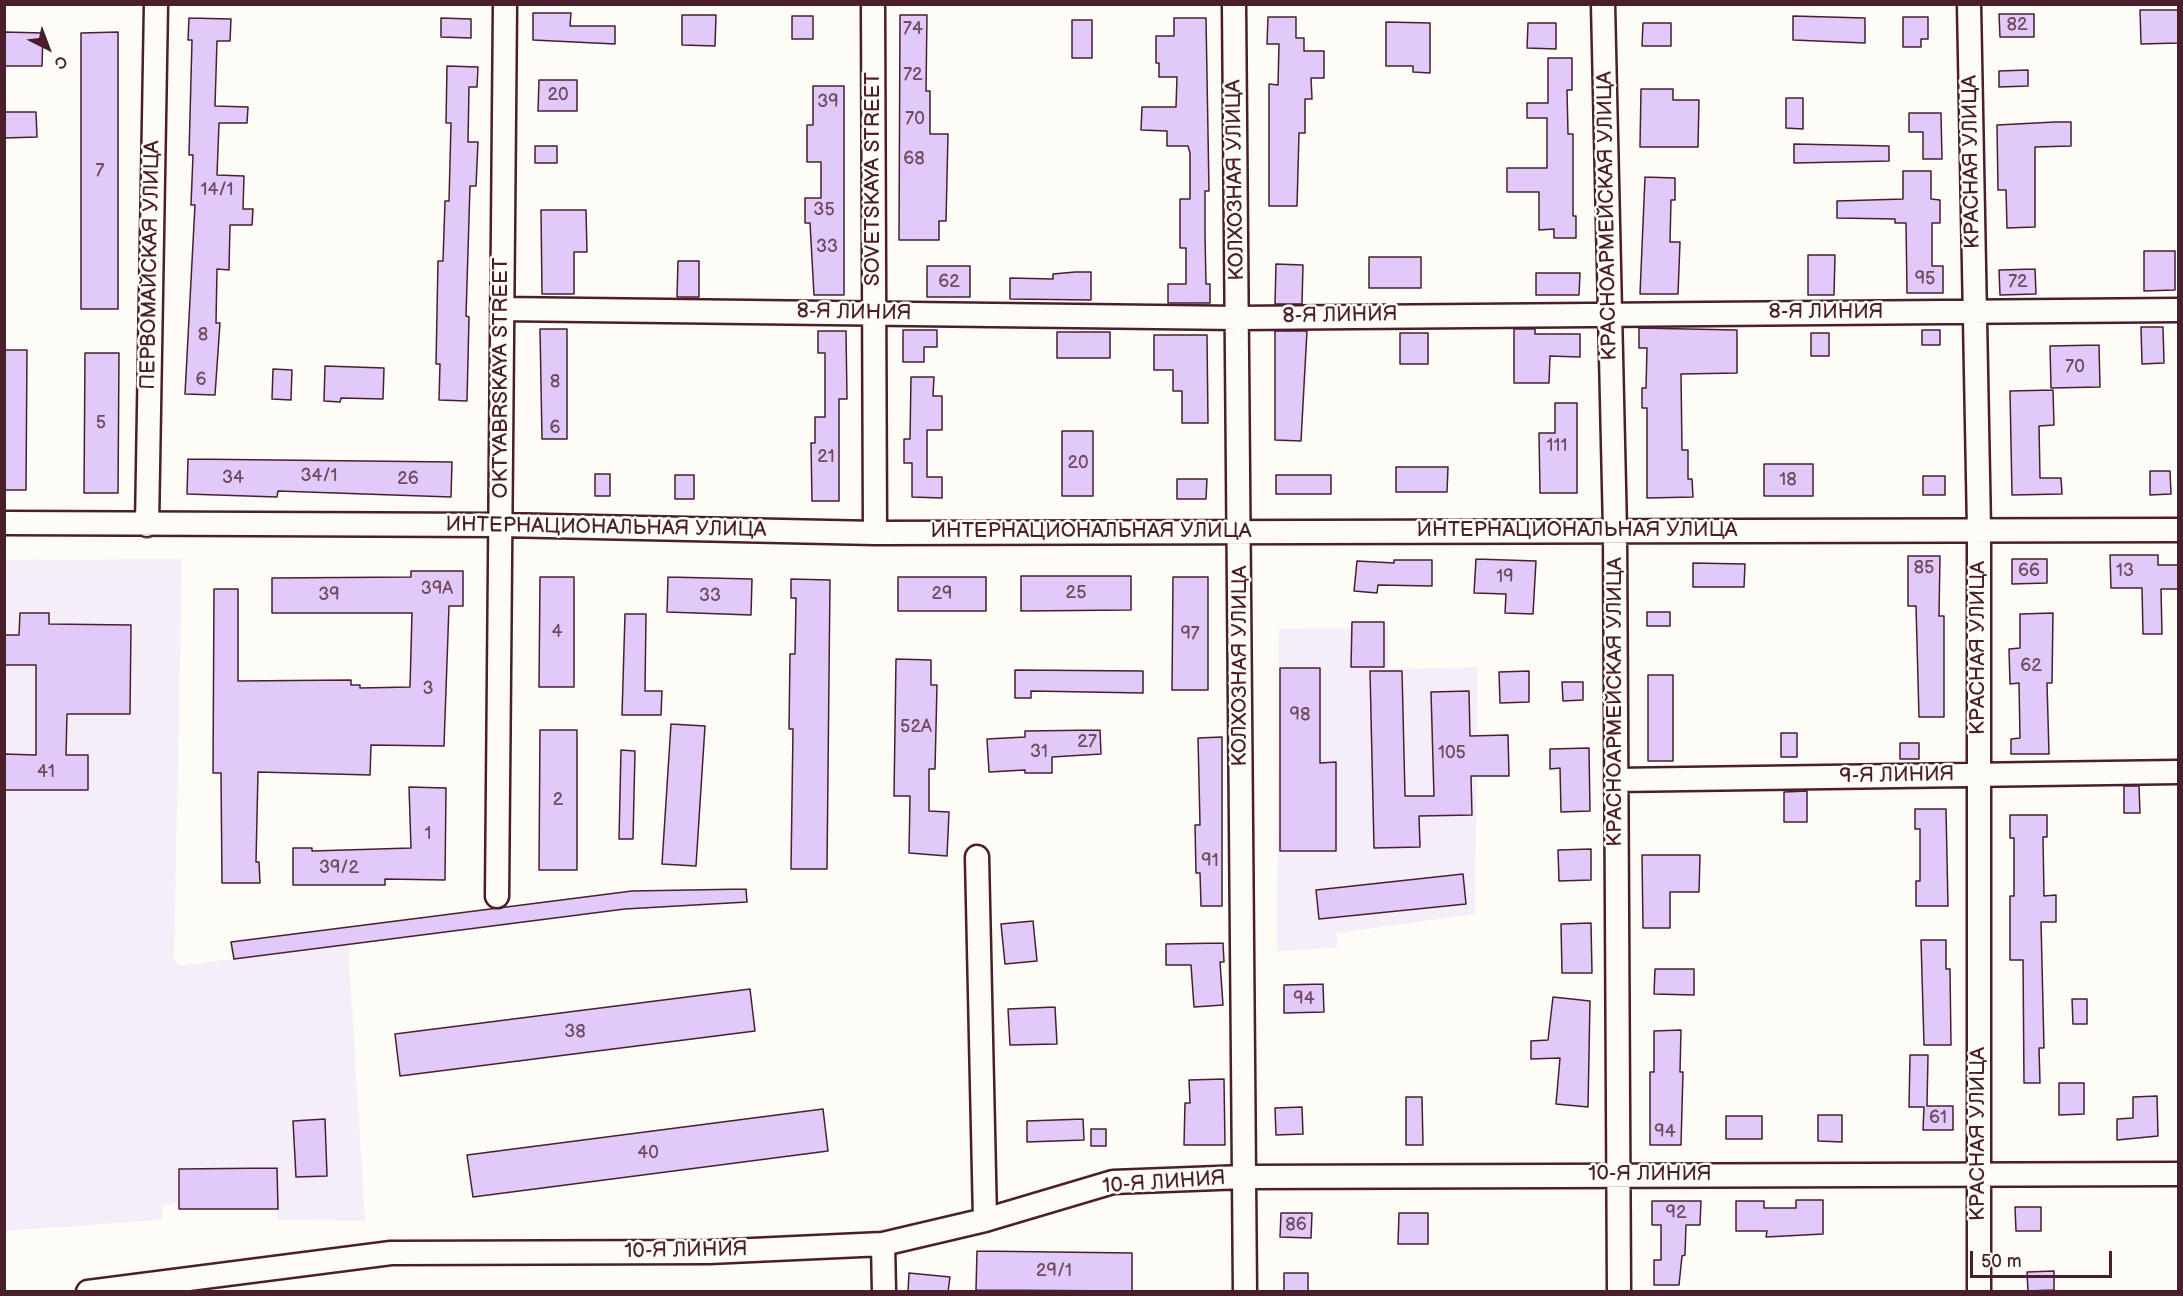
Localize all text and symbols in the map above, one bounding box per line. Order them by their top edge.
house number: 82 [2006,14,2028,36]
north arrow [18,18,78,78]
house number: 74 [903,18,923,40]
text: С [50,51,71,73]
house number: 72 [903,64,923,86]
street label: КРАСНОАРМЕЙСКАЯ УЛИЦА [1593,71,1623,361]
street label: SOVETSKAYA STREET [861,72,887,286]
street label: КРАСНАЯ УЛИЦА [1958,75,1986,249]
street label: КОЛХОЗНАЯ УЛИЦА [1222,79,1250,281]
house number: 20 [547,84,569,106]
house number: 39 [817,91,839,113]
house number: 70 [905,108,925,130]
street label: ПЕРВОМАЙСКАЯ УЛИЦА [136,140,166,390]
house number: 68 [903,148,925,170]
house number: 7 [96,160,104,182]
house number: 14/1 [200,179,234,201]
house number: 35 [813,199,835,221]
house number: 33 [816,236,838,258]
street label: OKTYABRSKAYA STREET [489,257,515,499]
house number: 95 [1915,268,1935,290]
house number: 62 [938,271,960,293]
house number: 72 [2008,271,2028,293]
street label: 8-Я ЛИНИЯ [796,299,912,327]
street label: 8-Я ЛИНИЯ [1768,300,1884,326]
street label: 8-Я ЛИНИЯ [1282,302,1398,330]
house number: 8 [198,324,208,346]
house number: 70 [2065,356,2085,378]
house number: 6 [196,369,206,391]
house number: 8 [550,371,560,393]
house number: 5 [96,412,106,434]
house number: 6 [550,417,560,439]
house number: 111 [1547,435,1567,457]
house number: 21 [817,446,835,468]
house number: 20 [1067,452,1089,474]
house number: 34/1 [300,465,338,487]
house number: 34 [222,467,244,489]
house number: 26 [397,468,419,490]
house number: 18 [1779,469,1797,491]
street label: ИНТЕРНАЦИОНАЛЬНАЯ УЛИЦА [445,513,767,543]
street label: ИНТЕРНАЦИОНАЛЬНАЯ УЛИЦА [1417,518,1737,544]
street label: ИНТЕРНАЦИОНАЛЬНАЯ УЛИЦА [931,519,1251,545]
street label: КРАСНОАРМЕЙСКАЯ УЛИЦА [1603,557,1629,847]
house number: 85 [1914,557,1934,579]
house number: 66 [2018,560,2040,582]
house number: 13 [2116,560,2134,582]
street label: КРАСНАЯ УЛИЦА [1966,561,1992,735]
street label: КОЛХОЗНАЯ УЛИЦА [1228,566,1254,766]
house number: 19 [1496,566,1514,588]
house number: 39А [421,578,453,600]
house number: 25 [1066,582,1086,604]
house number: 29 [931,583,953,605]
house number: 39 [318,584,340,606]
house number: 33 [699,585,721,607]
house number: 4 [552,621,562,643]
house number: 97 [1180,623,1200,645]
house number: 62 [2020,655,2042,677]
house number: 3 [422,678,434,700]
house number: 98 [1290,704,1310,726]
house number: 52А [900,716,932,738]
house number: 27 [1077,731,1097,753]
house number: 31 [1030,741,1048,763]
house number: 105 [1438,742,1466,764]
house number: 41 [37,761,55,783]
street label: 9-Я ЛИНИЯ [1839,762,1955,790]
house number: 2 [553,789,563,811]
house number: 1 [425,823,431,845]
house number: 91 [1201,850,1219,872]
house number: 39/2 [319,857,359,879]
house number: 94 [1293,988,1315,1010]
house number: 38 [564,1021,586,1043]
street label: КРАСНАЯ УЛИЦА [1966,1047,1992,1221]
house number: 61 [1929,1107,1947,1129]
house number: 94 [1654,1121,1676,1143]
house number: 40 [637,1142,659,1164]
street label: 10-Я ЛИНИЯ [1588,1162,1712,1188]
street label: 10-Я ЛИНИЯ [1102,1166,1226,1200]
house number: 92 [1665,1202,1687,1224]
house number: 86 [1285,1214,1307,1236]
street label: 10-Я ЛИНИЯ [624,1237,748,1265]
scale bar [1973,1239,2116,1277]
text: 50 m [1981,1251,2022,1272]
house number: 29/1 [1036,1260,1072,1282]

